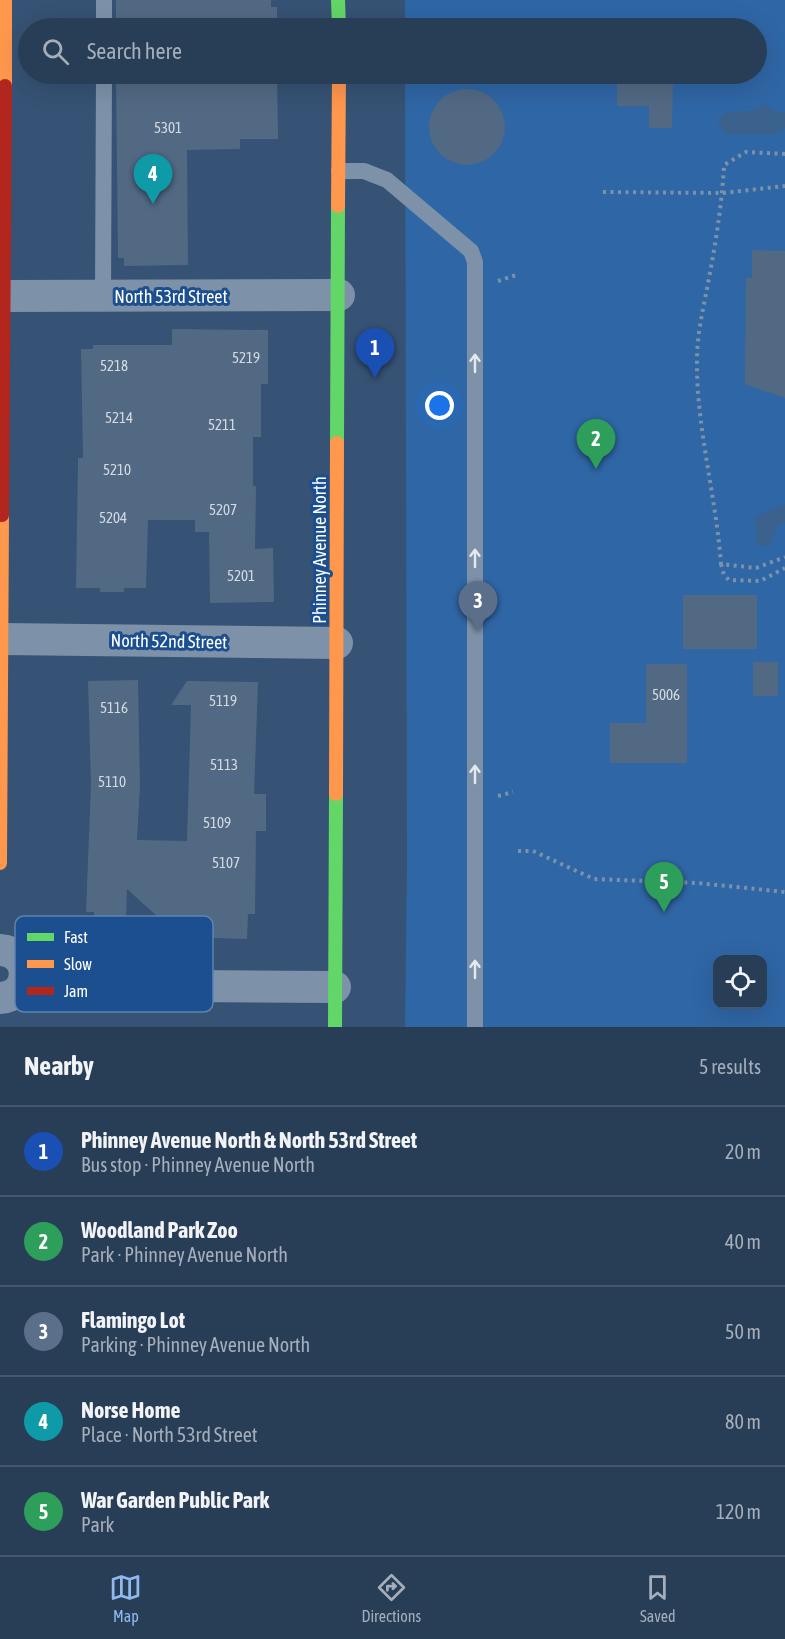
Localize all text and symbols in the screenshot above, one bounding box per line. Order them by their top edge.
search box [18,18,767,84]
icon: search [39,35,72,68]
text: Search here [87,38,182,64]
house number: 5301 [154,119,182,136]
pin: 4 [134,154,172,204]
street label: North 53rd Street [114,286,228,307]
pin: 1 [356,328,394,378]
house number: 5219 [232,349,260,366]
one-way arrow [469,353,481,373]
house number: 5218 [100,357,128,374]
your location [425,391,454,420]
house number: 5214 [105,409,133,426]
house number: 5211 [208,416,236,433]
pin: 2 [576,420,616,469]
house number: 5210 [103,461,131,478]
street label: Phinney Avenue North [309,476,330,624]
house number: 5207 [209,501,237,518]
house number: 5204 [99,509,127,526]
one-way arrow [469,548,481,568]
house number: 5201 [227,567,255,584]
pin: 3 [458,582,498,631]
street label: North 52nd Street [110,629,228,653]
house number: 5006 [652,686,680,703]
house number: 5119 [209,692,237,709]
house number: 5116 [100,699,128,716]
house number: 5113 [210,756,238,773]
one-way arrow [469,764,481,784]
house number: 5110 [98,773,126,790]
house number: 5109 [203,814,231,831]
house number: 5107 [212,854,240,871]
pin: 5 [644,862,684,912]
legend [15,916,213,1012]
text: Fast [64,928,88,946]
text: Slow [64,955,92,973]
map controls [713,955,767,1009]
button: locate [713,955,767,1009]
one-way arrow [469,959,481,979]
text: Jam [64,982,88,1000]
text: Nearby [24,1051,94,1081]
text: 5 results [699,1055,761,1078]
text: Phinney Avenue North & North 53rd Street [81,1127,417,1153]
text: 1 [39,1140,48,1163]
text: 20 m [725,1140,761,1163]
text: Bus stop · Phinney Avenue North [81,1153,315,1176]
text: Woodland Park Zoo [81,1217,238,1243]
text: 2 [39,1230,48,1253]
text: 40 m [725,1230,761,1253]
text: Park · Phinney Avenue North [81,1243,288,1266]
text: Flamingo Lot [81,1307,185,1333]
text: 3 [39,1320,48,1343]
text: 50 m [725,1320,761,1343]
text: Parking · Phinney Avenue North [81,1333,310,1356]
text: Norse Home [81,1397,181,1423]
text: 4 [39,1410,48,1433]
text: 80 m [725,1410,761,1433]
text: Place · North 53rd Street [81,1423,258,1446]
text: War Garden Public Park [81,1487,269,1513]
text: 5 [39,1500,48,1523]
text: 120 m [716,1500,761,1523]
text: Park [81,1513,114,1536]
tab: Map [109,1571,142,1625]
tab: Directions [361,1571,421,1625]
tab: Saved [640,1571,675,1625]

